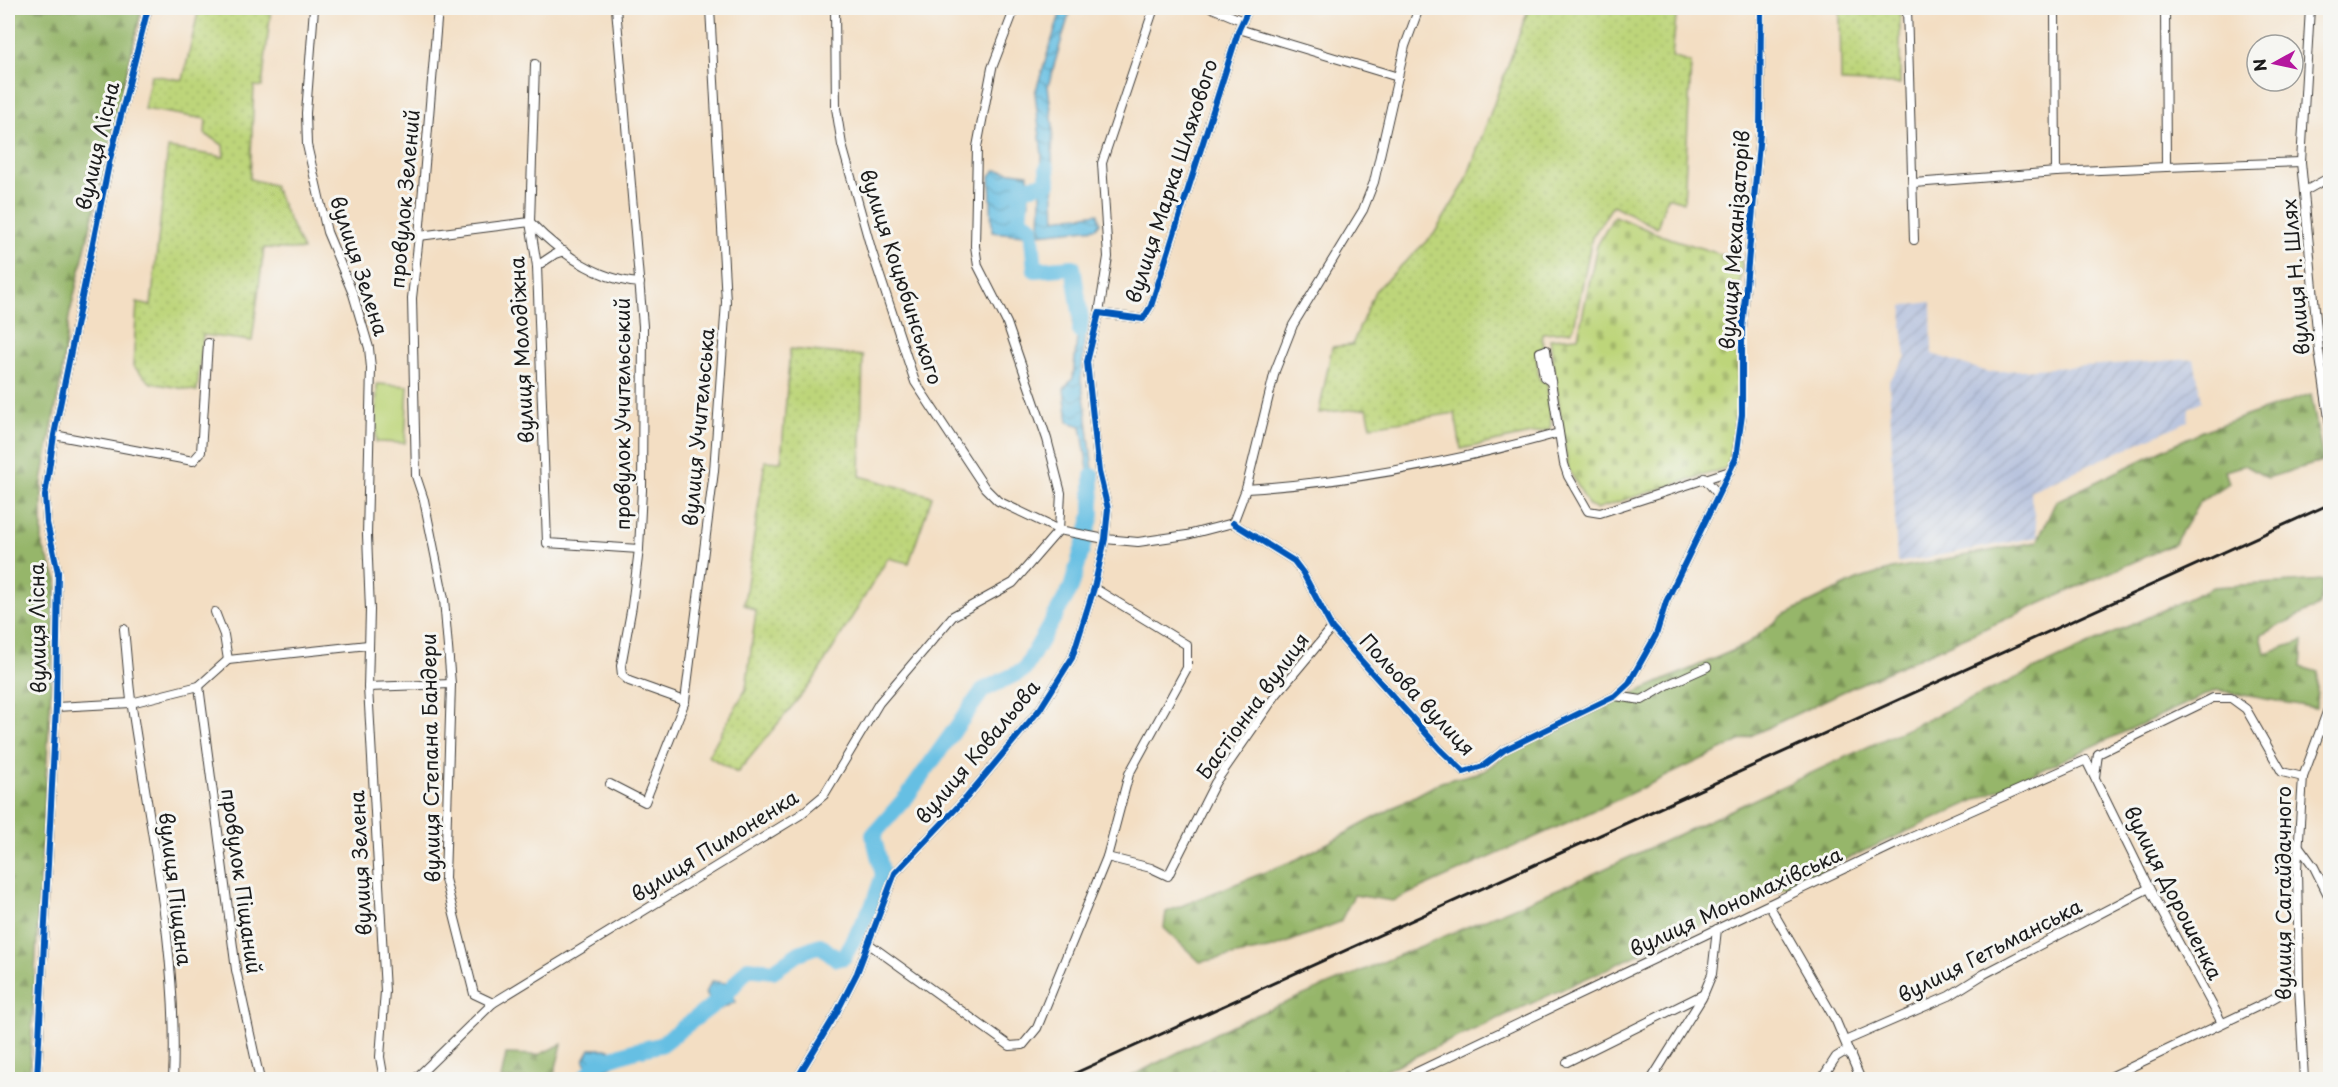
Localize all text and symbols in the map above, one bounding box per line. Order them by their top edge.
north arrow [2245,33,2305,93]
street label: вулиця Марка Шляхового [1117,55,1225,307]
text: N [2246,57,2272,73]
street label: вулиця Лісна [68,78,126,213]
street label: провулок Зелений [381,108,427,290]
street label: вулиця Механізаторів [1711,129,1757,351]
street label: вулиця Коцюбинського [853,165,951,388]
street label: вулиця Зелена [323,192,397,340]
street label: вулиця Н. Шлях [2273,198,2317,357]
street label: вулиця Молодіжна [501,255,541,444]
street label: провулок Учительський [607,298,637,530]
street label: вулиця Учительська [674,326,722,527]
street label: вулиця Лісна [21,562,53,694]
street label: Бастіонна вулиця [1189,626,1316,785]
street label: Польова вулиця [1353,627,1482,762]
street label: вулиця Степана Бандери [413,633,447,883]
street label: вулиця Ковальова [908,672,1047,830]
street label: вулиця Пимоненка [625,781,804,909]
street label: провулок Піщаний [214,786,270,976]
street label: вулиця Сагайдачного [2268,786,2298,1000]
street label: вулиця Зелена [341,789,379,936]
street label: вулиця Дорошенка [2117,800,2231,985]
street label: вулиця Піщана [152,810,200,968]
street label: вулиця Мономахівська [1625,838,1847,964]
street label: вулиця Гетьманська [1892,890,2087,1010]

